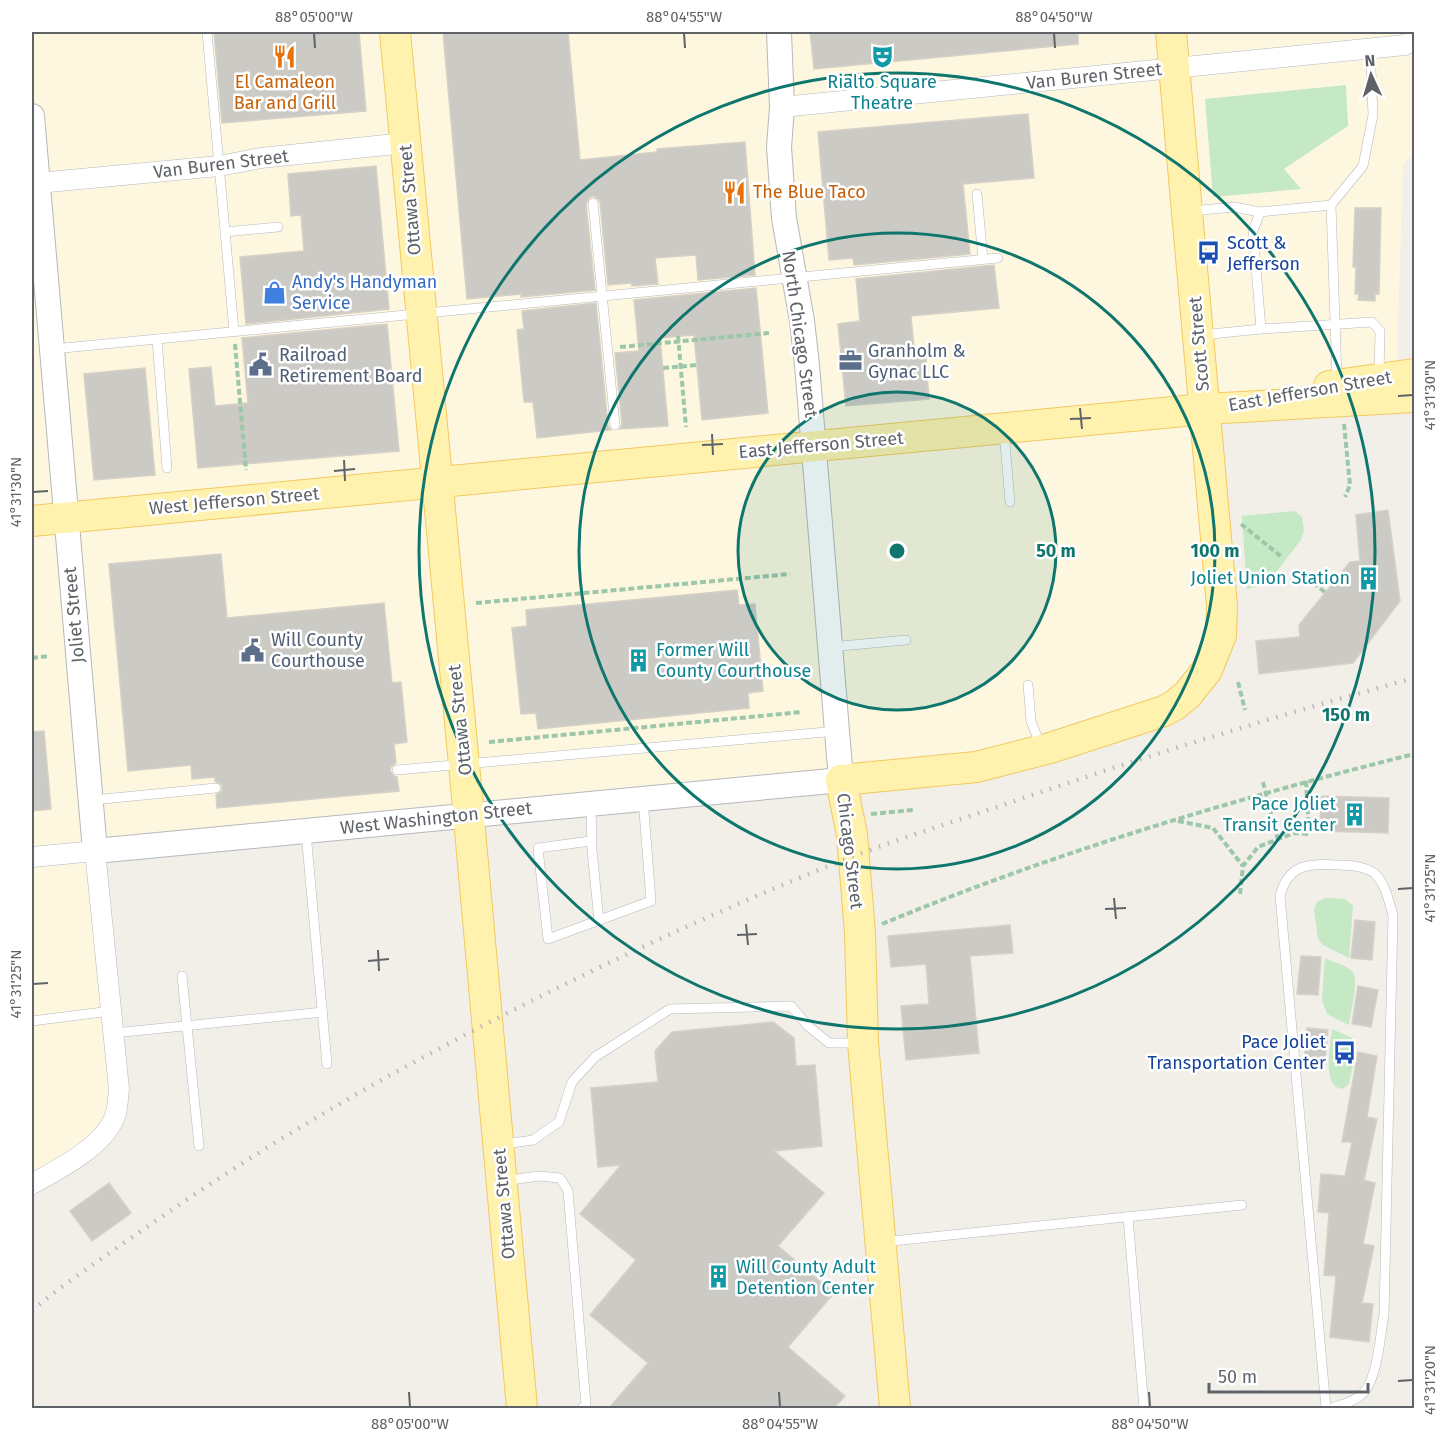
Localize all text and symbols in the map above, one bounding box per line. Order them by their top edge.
text: 88°05'00"W [275,8,354,26]
text: 88°04'55"W [646,8,723,26]
text: 88°04'50"W [1015,8,1093,26]
restaurant icon: El Camaleon Bar and Grill [272,43,298,69]
theatre icon: Rialto Square Theatre [869,43,895,69]
north arrow [1341,45,1401,105]
text: N [1364,51,1376,70]
street label: Van Buren Street [1025,58,1163,94]
place label: El Camaleon Bar and Grill [234,71,336,114]
place label: Rialto Square Theatre [827,71,937,114]
street label: Ottawa Street [394,143,426,256]
street label: Van Buren Street [152,145,290,183]
restaurant icon: The Blue Taco [722,179,748,205]
place label: The Blue Taco [753,181,866,203]
place label: Scott & Jefferson [1227,232,1300,275]
bus stop icon: Scott & Jefferson [1196,240,1222,266]
street label: North Chicago Street [777,249,823,419]
place label: Andy's Handyman Service [292,271,437,314]
shop icon: Andy's Handyman Service [261,279,287,305]
street label: Scott Street [1184,295,1214,392]
place label: Granholm & Gynac LLC [868,340,966,383]
place label: Railroad Retirement Board [279,344,423,387]
office icon: Granholm & Gynac LLC [837,348,863,374]
public building icon: Railroad Retirement Board [248,352,274,378]
text: 41°31'30"N [1421,360,1439,430]
street label: East Jefferson Street [1227,366,1394,416]
street label: East Jefferson Street [738,427,905,463]
text: 41°31'30"N [7,457,25,527]
street label: West Jefferson Street [148,483,321,519]
text: 50 m [1036,540,1076,562]
text: 100 m [1191,540,1239,562]
centre of rings [887,541,907,561]
building icon: Joliet Union Station [1355,565,1381,591]
street label: Joliet Street [59,566,89,664]
place label: Joliet Union Station [1191,567,1350,589]
place label: Will County Courthouse [271,629,365,672]
public building icon: Will County Courthouse [240,637,266,663]
place label: Former Will County Courthouse [656,639,811,682]
building icon: Former Will County Courthouse [625,647,651,673]
street label: Ottawa Street [443,663,477,776]
text: 150 m [1322,704,1370,726]
street label: Chicago Street [832,792,868,911]
place label: Pace Joliet Transit Center [1223,793,1336,836]
street label: West Washington Street [339,797,534,839]
building icon: Pace Joliet Transit Center [1341,801,1367,827]
text: 41°31'25"N [1421,853,1439,923]
text: 41°31'25"N [7,949,25,1019]
place label: Pace Joliet Transportation Center [1147,1031,1326,1074]
bus stop icon: Pace Joliet Transportation Center [1331,1039,1357,1065]
street label: Ottawa Street [488,1147,520,1260]
place label: Will County Adult Detention Center [736,1256,876,1299]
building icon: Will County Adult Detention Center [705,1264,731,1290]
text: 41°31'20"N [1421,1345,1439,1415]
scale bar [1209,1356,1368,1394]
text: 50 m [1218,1366,1257,1388]
text: 88°05'00"W [371,1415,450,1433]
text: 88°04'55"W [742,1415,819,1433]
text: 88°04'50"W [1111,1415,1189,1433]

